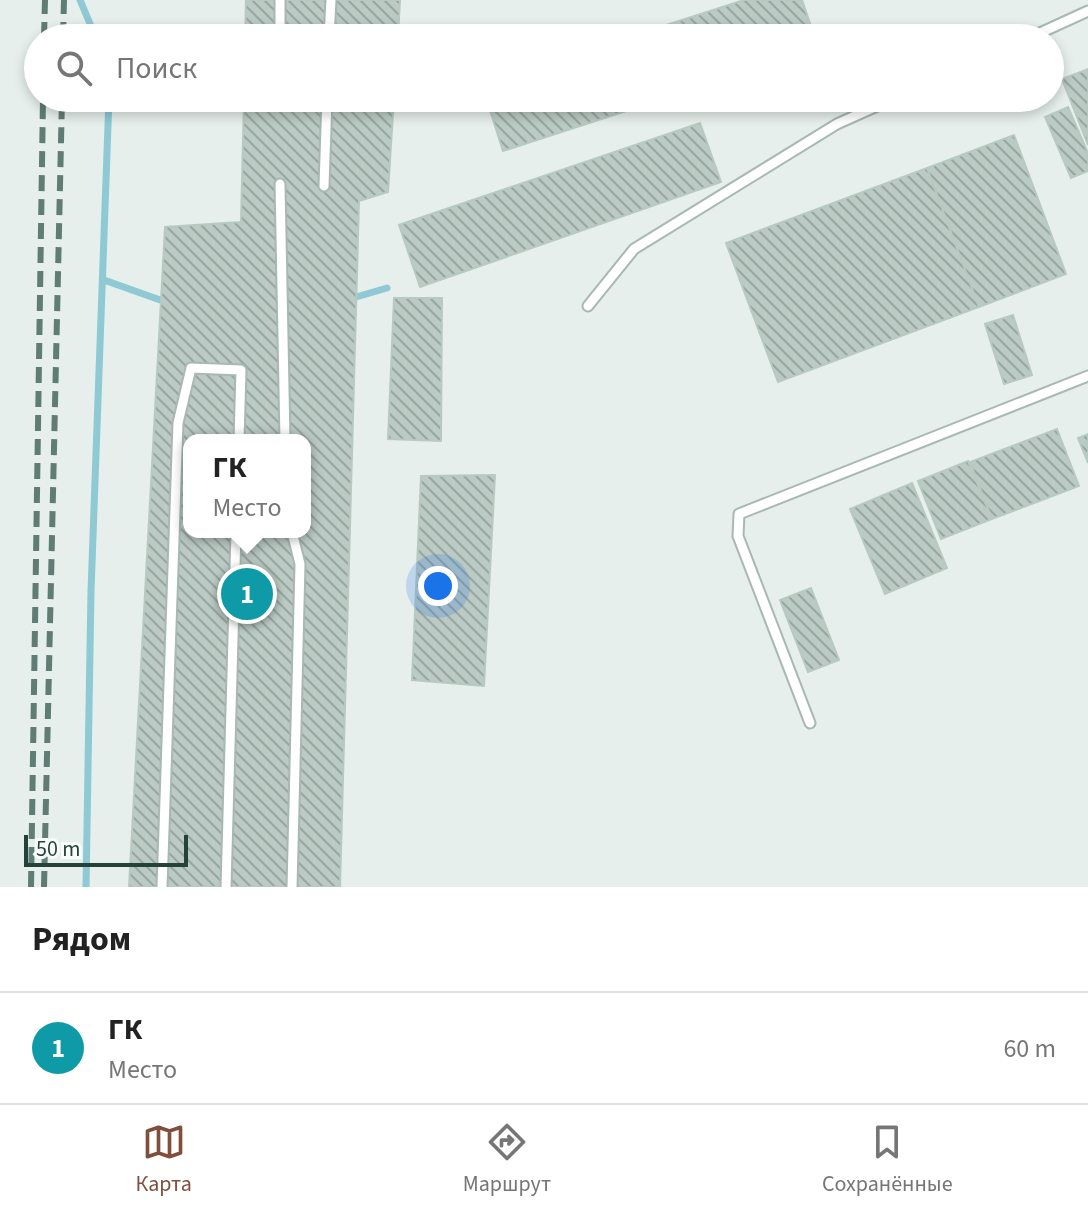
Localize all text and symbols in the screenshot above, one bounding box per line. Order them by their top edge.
search box [24,24,1064,112]
icon: search [52,46,96,90]
text: Поиск [116,47,197,90]
popup [183,434,311,538]
text: ГК [212,446,247,489]
text: Место [212,489,282,526]
pin: 1 [221,564,273,624]
your location [418,566,458,606]
scale bar [24,831,188,867]
text: 50 m [36,833,81,865]
text: Рядом [32,915,131,964]
text: ГК [108,1008,142,1051]
text: 1 [51,1030,65,1067]
text: 60 m [1003,1030,1056,1067]
text: Место [108,1051,177,1088]
tab: Карта [135,1120,192,1200]
tab: Маршрут [463,1120,551,1200]
tab: Сохранённые [822,1120,953,1200]

